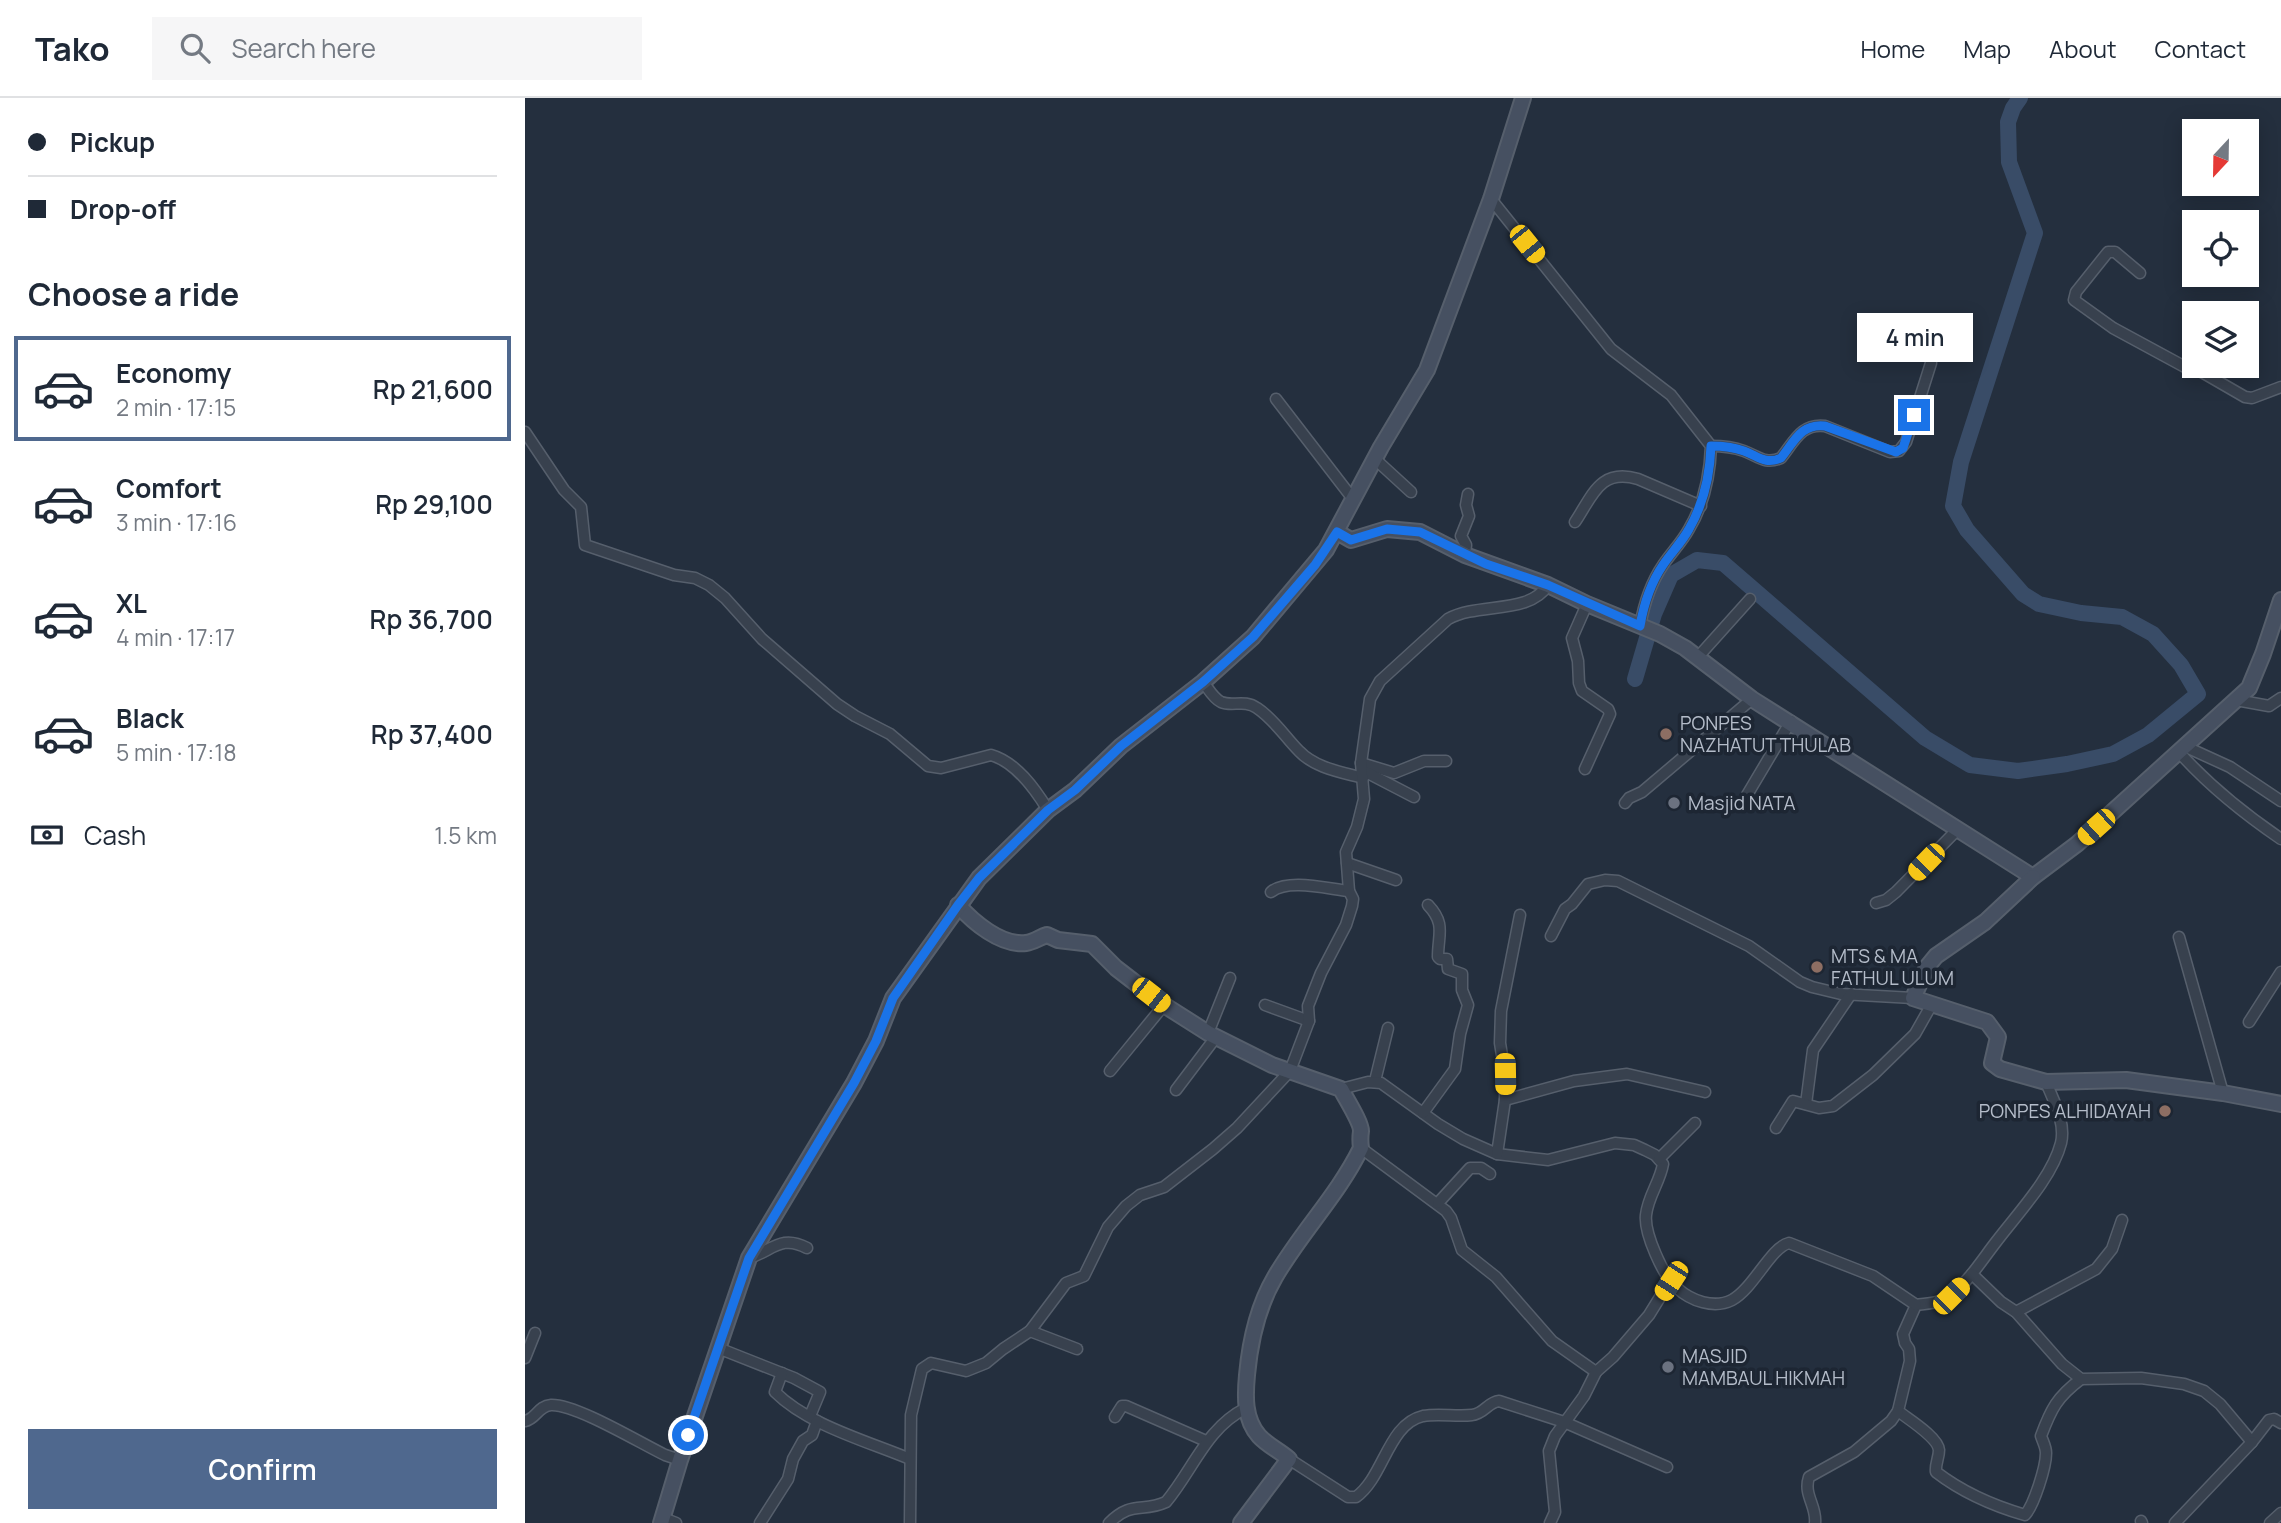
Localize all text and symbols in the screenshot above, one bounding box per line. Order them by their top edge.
search box [152,17,642,80]
text: Tako [35,26,110,71]
icon: search [176,29,214,67]
text: Search here [232,30,376,66]
text: Home [1860,32,1925,65]
text: Map [1963,32,2011,65]
text: About [2049,32,2117,65]
text: Contact [2155,32,2246,65]
north arrow [2182,119,2259,196]
map controls [2182,119,2259,378]
text: Pickup [70,124,155,160]
text: Drop-off [70,191,176,227]
button: locate [2182,210,2259,287]
car [1506,221,1549,267]
text: Choose a ride [28,272,239,316]
button: layers [2182,301,2259,378]
callout: 4 min [1856,314,1972,362]
text: 4 min [1886,321,1944,353]
text: Economy [116,355,231,391]
icon: car [32,357,95,420]
text: Rp 21,600 [373,371,493,407]
text: 2 min · 17:15 [116,391,236,423]
route end [1898,399,1930,431]
text: Comfort [116,470,222,506]
icon: car [32,472,95,535]
text: Rp 29,100 [375,486,493,522]
text: 3 min · 17:16 [116,506,237,538]
text: XL [116,585,147,621]
icon: car [32,587,95,650]
text: Rp 36,700 [370,601,493,637]
text: 4 min · 17:17 [116,621,235,653]
text: Black [116,700,184,736]
icon: car [32,702,95,765]
place label: PONPES NAZHATUT THULAB [1680,710,1851,758]
text: Rp 37,400 [371,716,493,752]
marker: PONPES NAZHATUT THULAB [1658,726,1674,742]
text: 5 min · 17:18 [116,736,237,768]
place label: Masjid NATA [1688,790,1796,816]
marker: Masjid NATA [1666,795,1682,811]
car [2074,805,2119,849]
icon: cash [28,816,66,854]
text: Cash [84,817,146,853]
text: 1.5 km [434,819,497,851]
car [1904,840,1949,884]
place label: MTS & MA FATHUL ULUM [1831,943,1954,991]
marker: MTS & MA FATHUL ULUM [1809,959,1825,975]
car [1128,974,1175,1016]
car [1495,1053,1516,1095]
place label: PONPES ALHIDAYAH [1979,1098,2151,1124]
marker: PONPES ALHIDAYAH [2157,1103,2173,1119]
car [1651,1258,1692,1304]
car [1929,1274,1974,1318]
place label: MASJID MAMBAUL HIKMAH [1682,1343,1845,1391]
marker: MASJID MAMBAUL HIKMAH [1660,1359,1676,1375]
route start [672,1419,704,1451]
button: Confirm [28,1429,497,1509]

